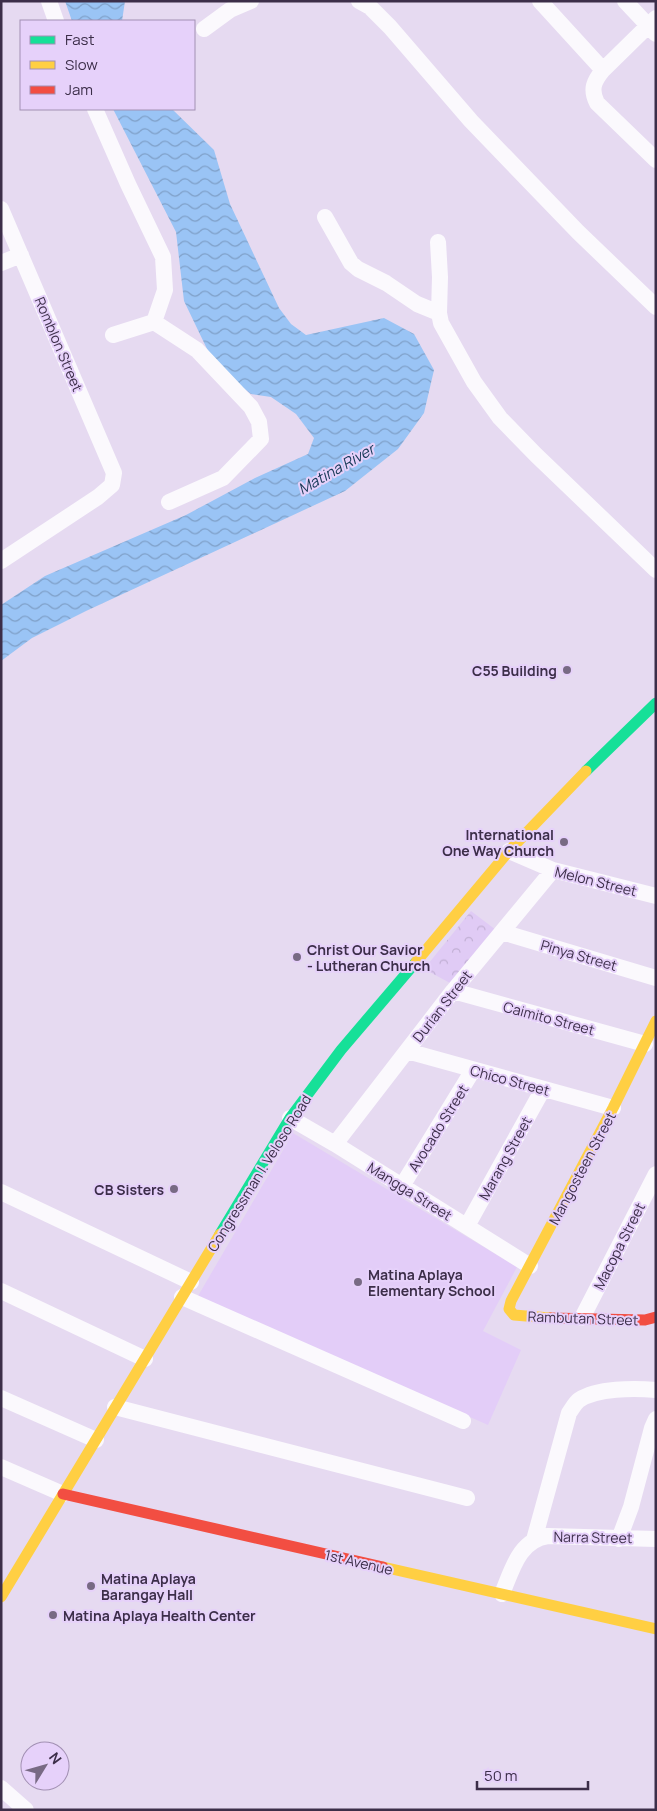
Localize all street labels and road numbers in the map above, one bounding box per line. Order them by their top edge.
street label: Romblon Street [31,294,88,395]
street label: Melon Street [553,862,639,900]
street label: Pinya Street [539,935,620,975]
street label: Durian Street [408,966,476,1046]
street label: Caimito Street [501,997,597,1039]
street label: Chico Street [468,1060,552,1100]
street label: Avocado Street [404,1080,473,1175]
street label: Congressman I. Veloso Road [203,1091,315,1255]
street label: Mangosteen Street [544,1108,620,1228]
street label: Marang Street [474,1113,536,1203]
street label: Mangga Street [364,1157,456,1225]
street label: Macopa Street [589,1199,649,1293]
street label: Rambutan Street [527,1307,639,1329]
street label: Narra Street [553,1527,633,1547]
street label: 1st Avenue [323,1545,395,1579]

